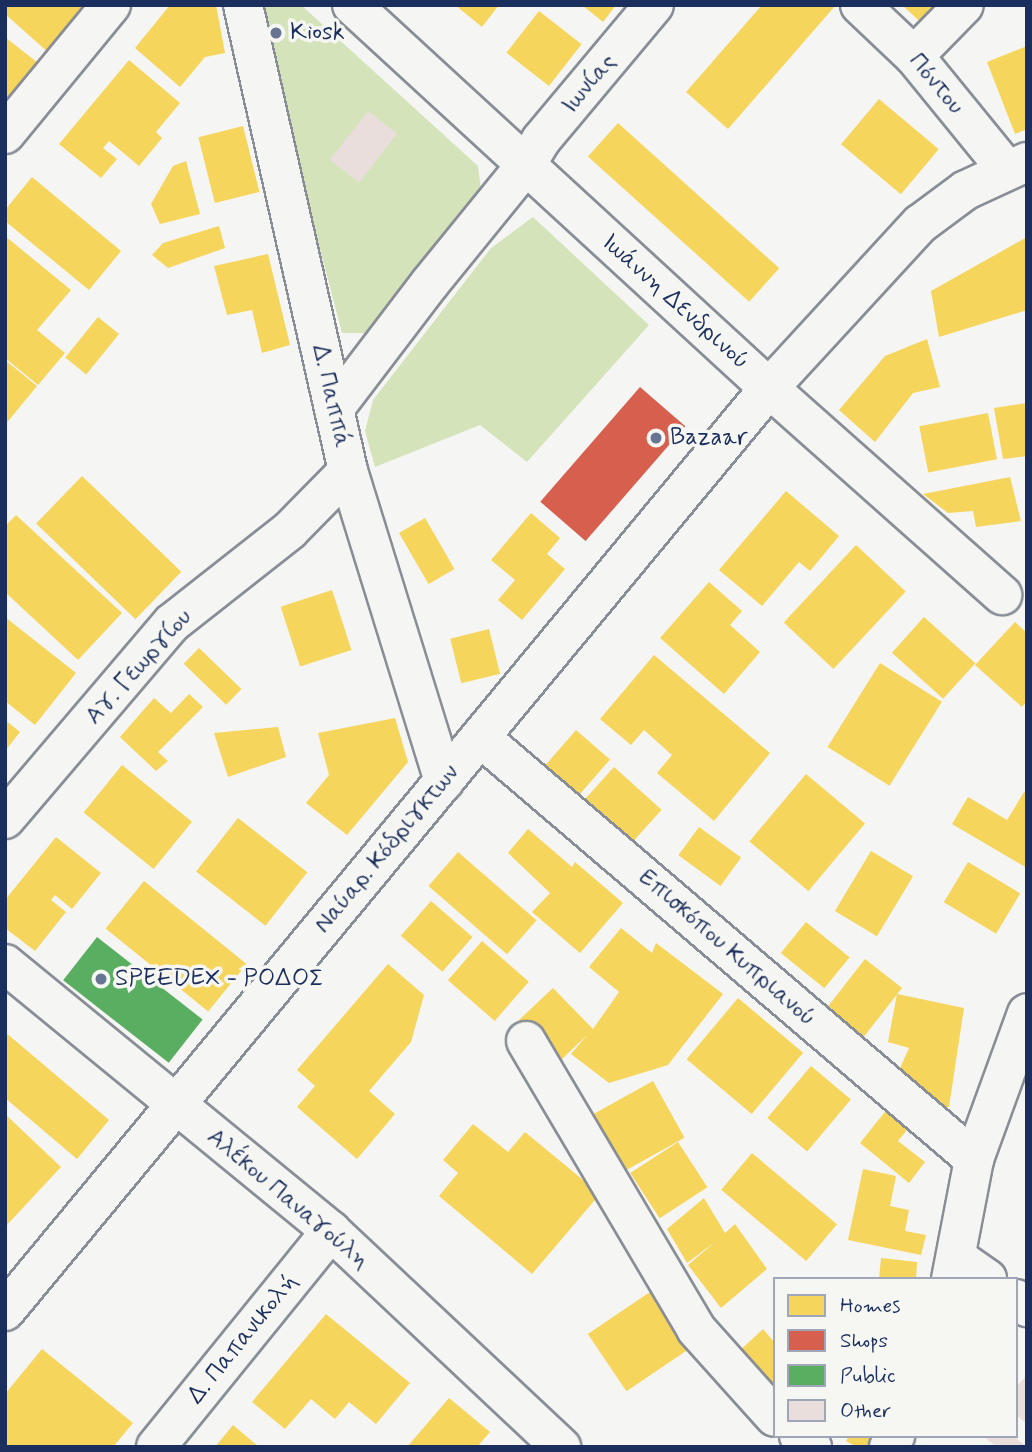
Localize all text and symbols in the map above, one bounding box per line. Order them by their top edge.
place label: Kiosk [290,19,345,47]
marker: Kiosk [268,25,284,41]
street label: Ιωνίας [556,48,622,120]
street label: Πόντου [902,48,970,120]
street label: Ιωάννη Δενδρινού [595,228,755,376]
street label: Δ. Παππά [305,342,357,450]
place label: Bazaar [670,424,748,452]
marker: Bazaar [648,430,664,446]
street label: Αγ. Γεωργίου [80,603,198,731]
street label: Ναύαρ. Κόδριγκτων [308,759,466,939]
street label: Επισκόπου Κυπριανού [633,863,821,1033]
place label: SPEEDEX - ΡΟΔΟΣ [115,965,324,993]
marker: SPEEDEX - ΡΟΔΟΣ [93,971,109,987]
street label: Αλέκου Παναγούλη [201,1123,375,1275]
street label: Δ. Παπανικολή [182,1268,304,1410]
legend [773,1277,1018,1438]
text: Homes [840,1292,900,1320]
text: Shops [840,1327,888,1355]
text: Public [840,1362,896,1390]
text: Other [840,1397,891,1425]

